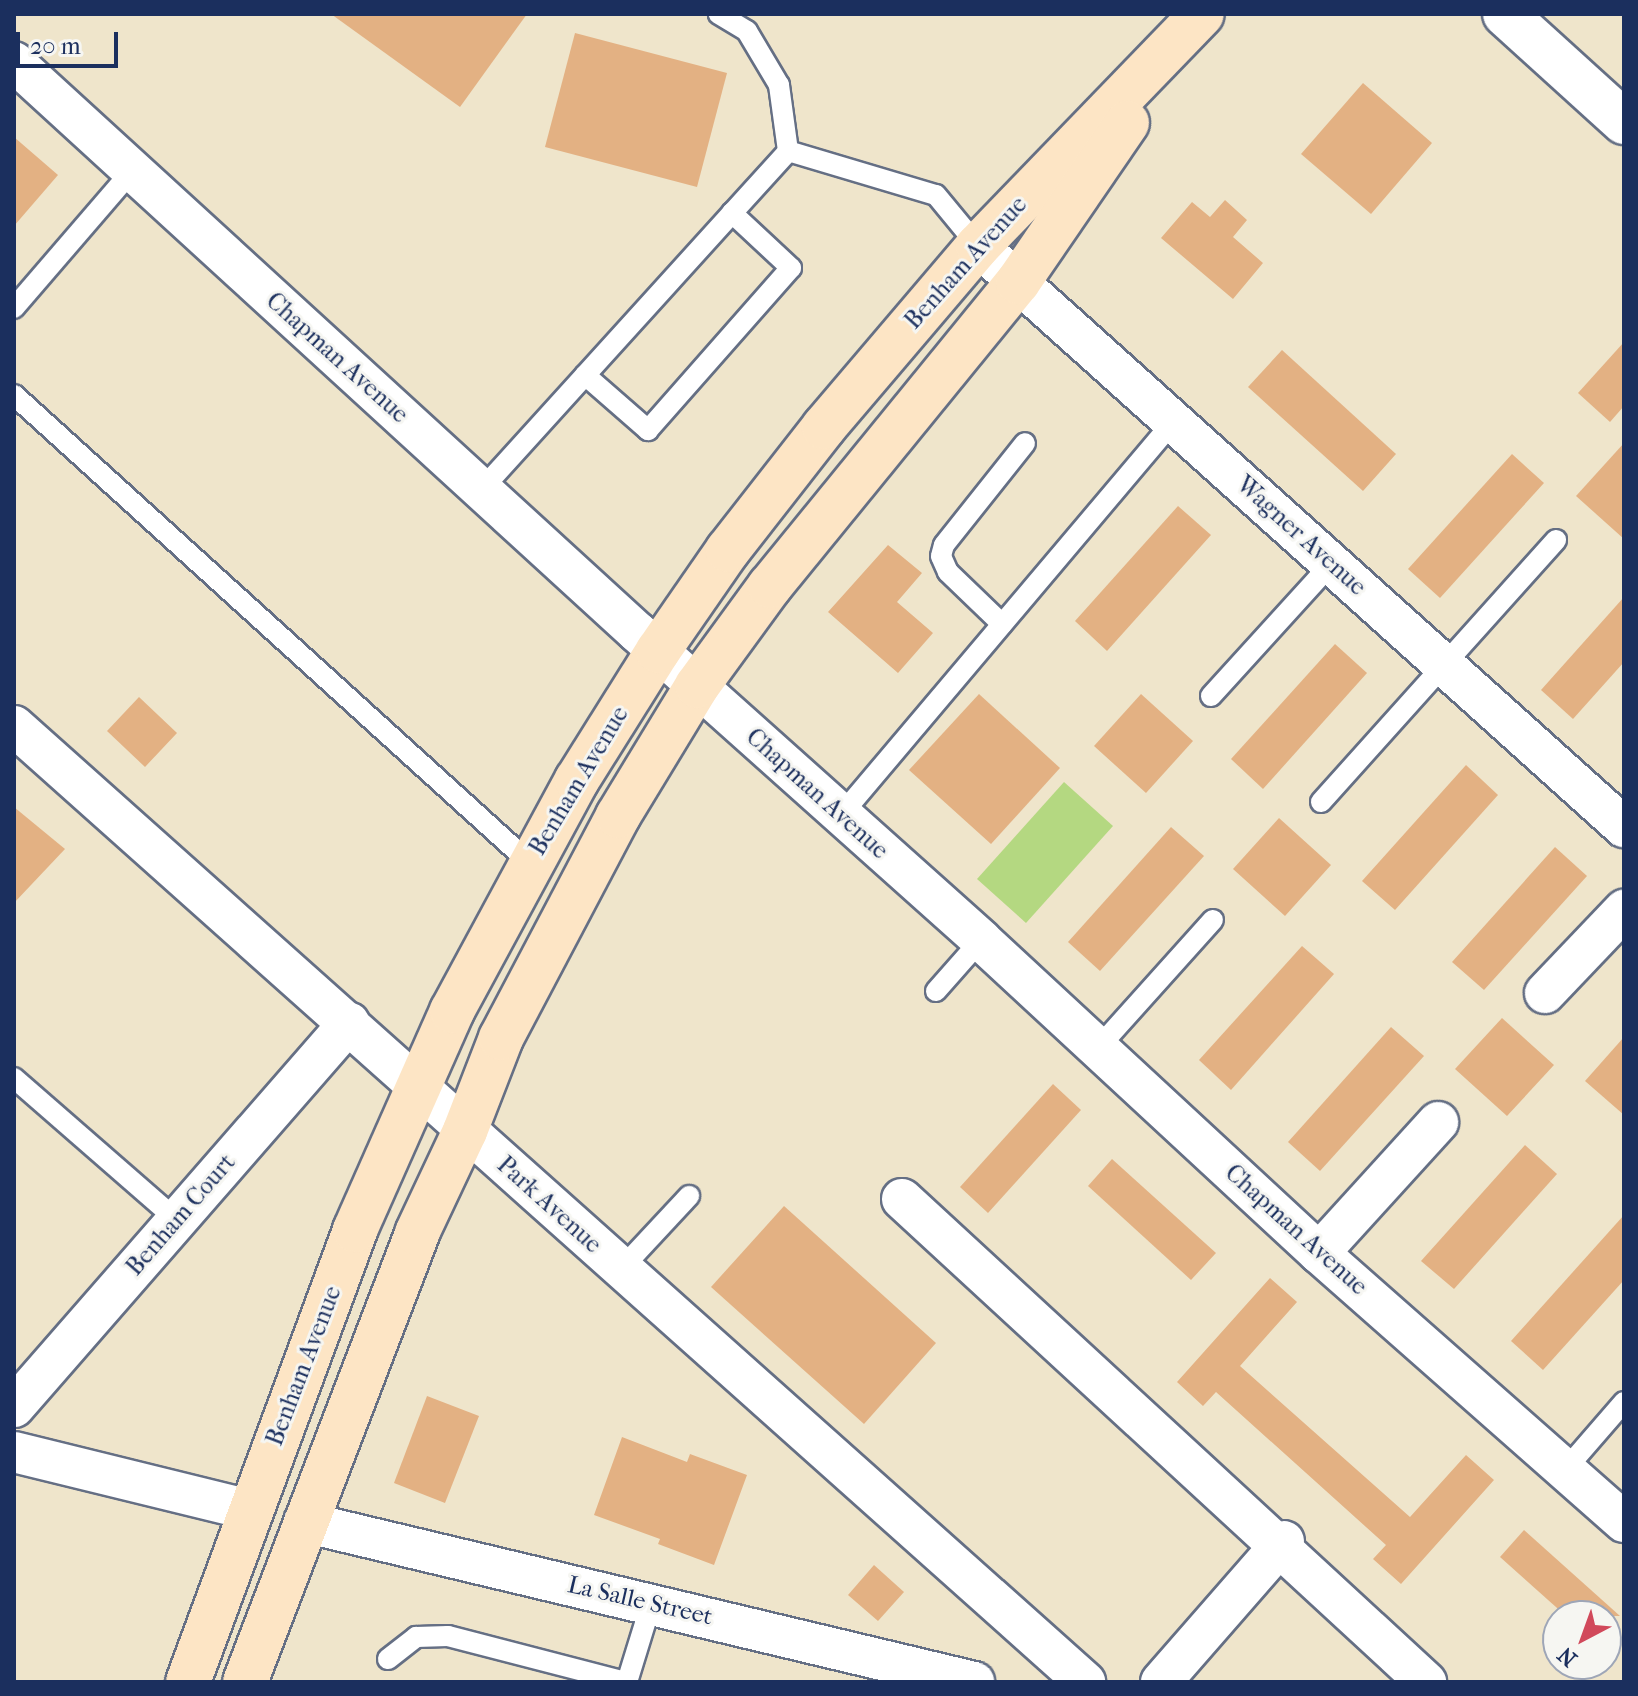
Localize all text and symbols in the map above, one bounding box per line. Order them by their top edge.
scale bar [20,16,122,66]
text: 20 m [30,32,81,60]
street label: Benham Avenue [899,191,1033,335]
street label: Chapman Avenue [260,287,414,429]
street label: Wagner Avenue [1230,470,1372,602]
street label: Benham Avenue [523,701,635,861]
street label: Chapman Avenue [740,723,894,865]
street label: Benham Court [120,1148,242,1282]
street label: Park Avenue [491,1151,607,1259]
street label: Chapman Avenue [1219,1159,1373,1301]
street label: Benham Avenue [260,1282,348,1450]
street label: La Salle Street [565,1570,715,1632]
north arrow [1542,1600,1622,1680]
text: N [1553,1641,1582,1672]

